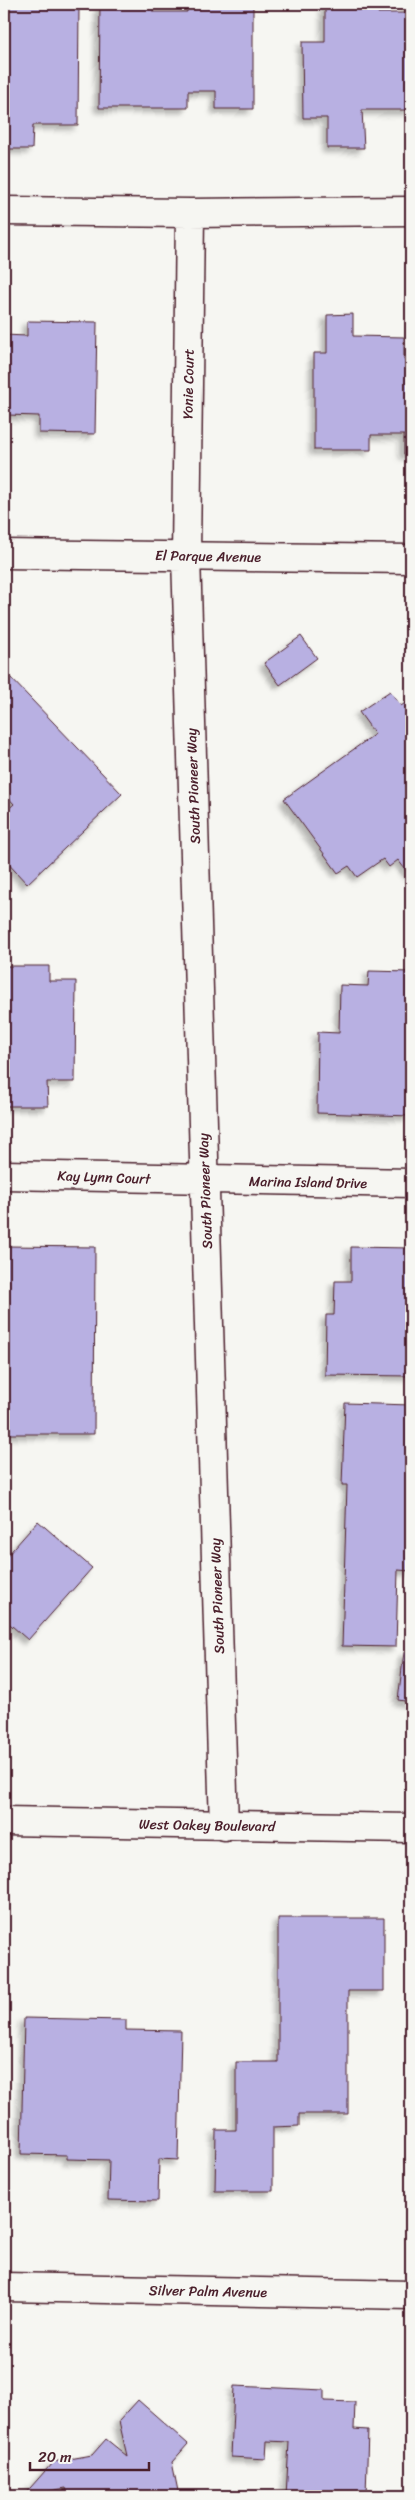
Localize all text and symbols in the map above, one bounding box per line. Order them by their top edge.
street label: Yonie Court [175,349,202,419]
street label: El Parque Avenue [155,543,261,570]
street label: South Pioneer Way [179,727,208,844]
street label: South Pioneer Way [191,1132,220,1249]
street label: Kay Lynn Court [57,1163,152,1192]
street label: Marina Island Drive [249,1169,368,1196]
street label: South Pioneer Way [203,1537,232,1654]
street label: West Oakey Boulevard [139,1812,277,1839]
street label: Silver Palm Avenue [149,2278,268,2305]
scale bar [30,2440,149,2472]
text: 20 m [38,2444,72,2470]

